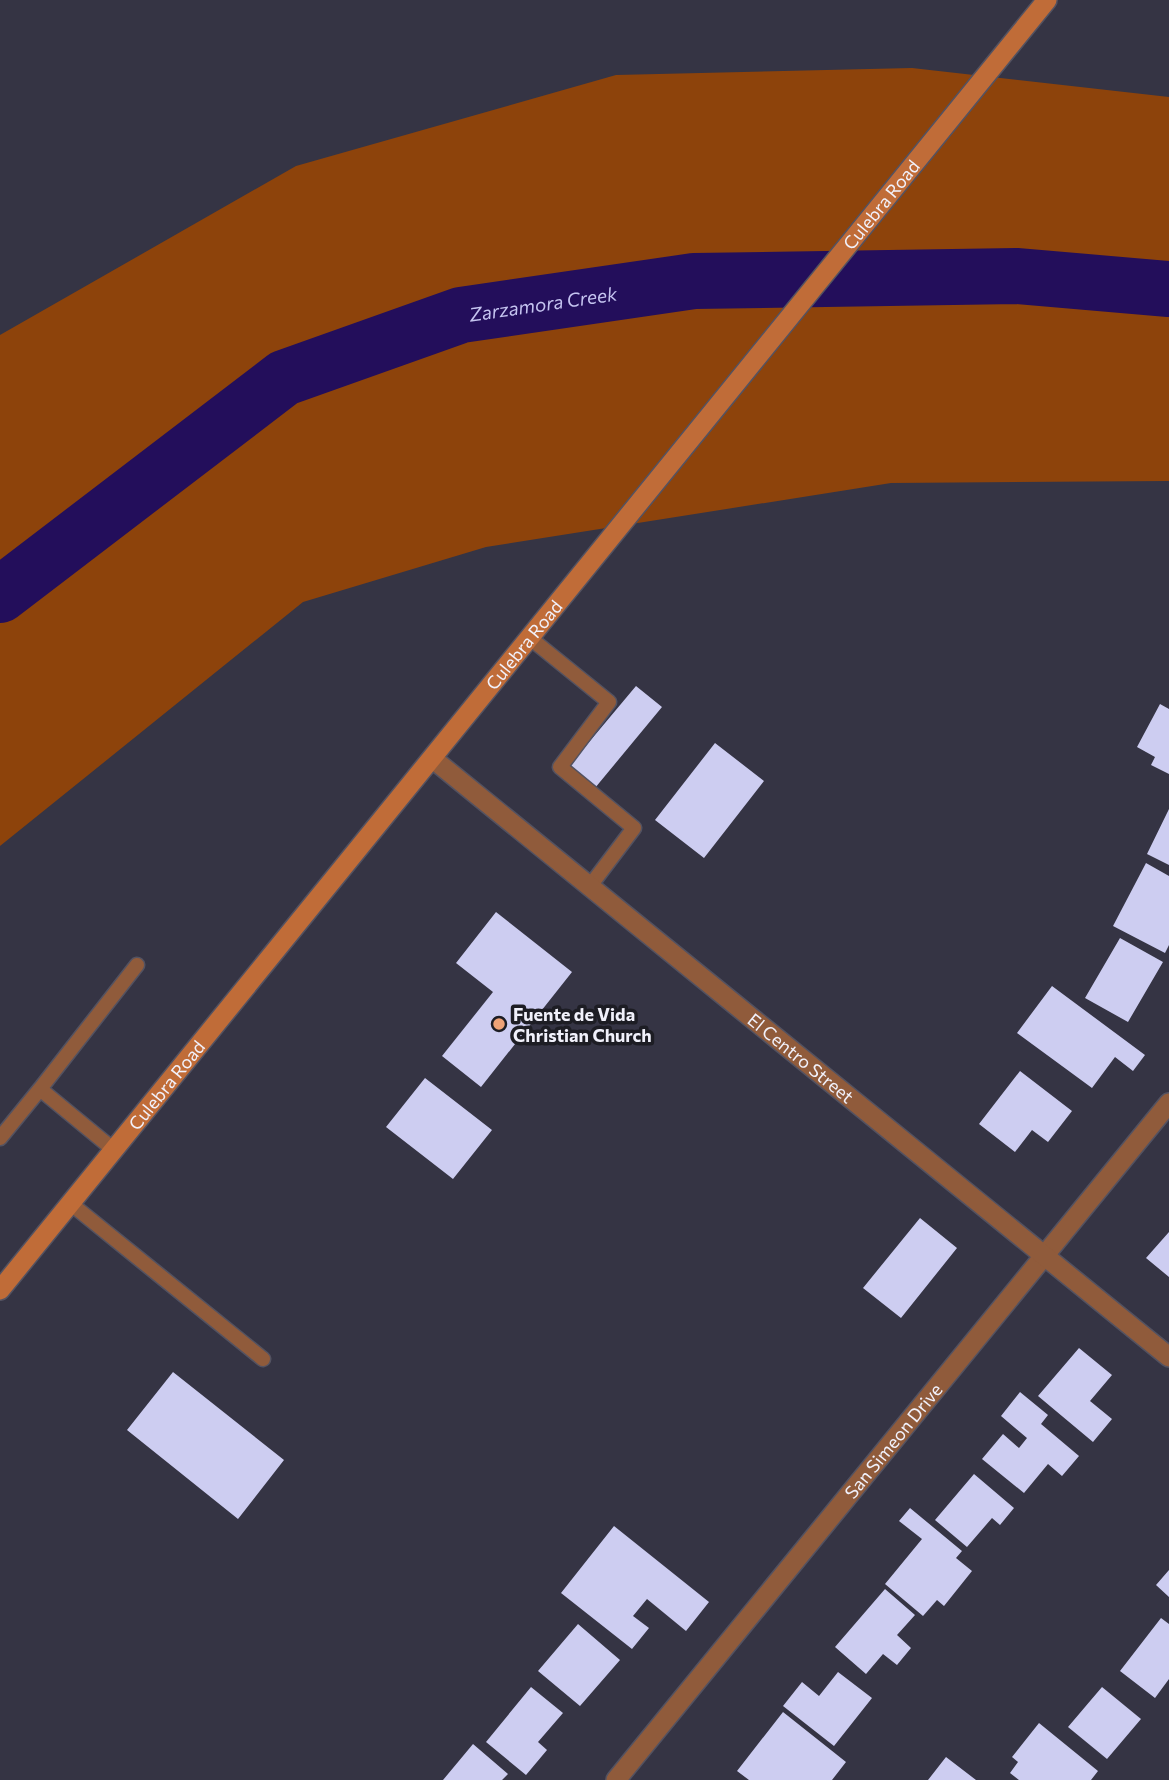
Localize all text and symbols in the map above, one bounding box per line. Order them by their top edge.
street label: Culebra Road [838,155,924,254]
water label: Zarzamora Creek [466,281,619,325]
street label: Culebra Road [481,595,567,694]
place label: Fuente de Vida Christian Church [513,1003,652,1046]
street label: El Centro Street [743,1008,858,1108]
marker: Fuente de Vida Christian Church [491,1016,507,1032]
street label: Culebra Road [123,1036,209,1134]
street label: San Simeon Drive [840,1379,947,1503]

